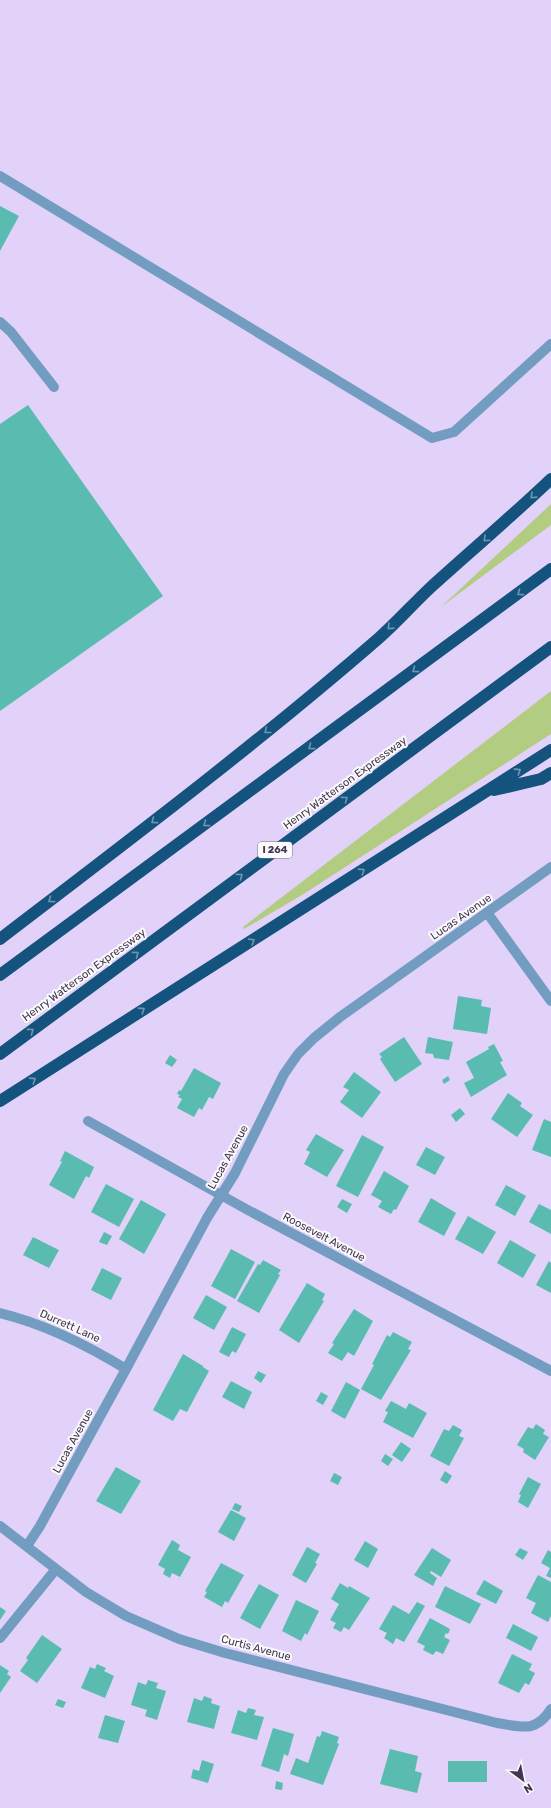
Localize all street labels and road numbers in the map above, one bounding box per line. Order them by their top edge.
street label: Henry Watterson Expressway [281,734,409,832]
road number: I 264 [258,842,292,858]
street label: Lucas Avenue [428,891,494,943]
street label: Henry Watterson Expressway [20,926,148,1024]
street label: Lucas Avenue [205,1123,251,1191]
street label: Roosevelt Avenue [281,1210,367,1264]
street label: Durrett Lane [38,1307,102,1345]
street label: Lucas Avenue [50,1407,96,1475]
street label: Curtis Avenue [220,1632,292,1664]

